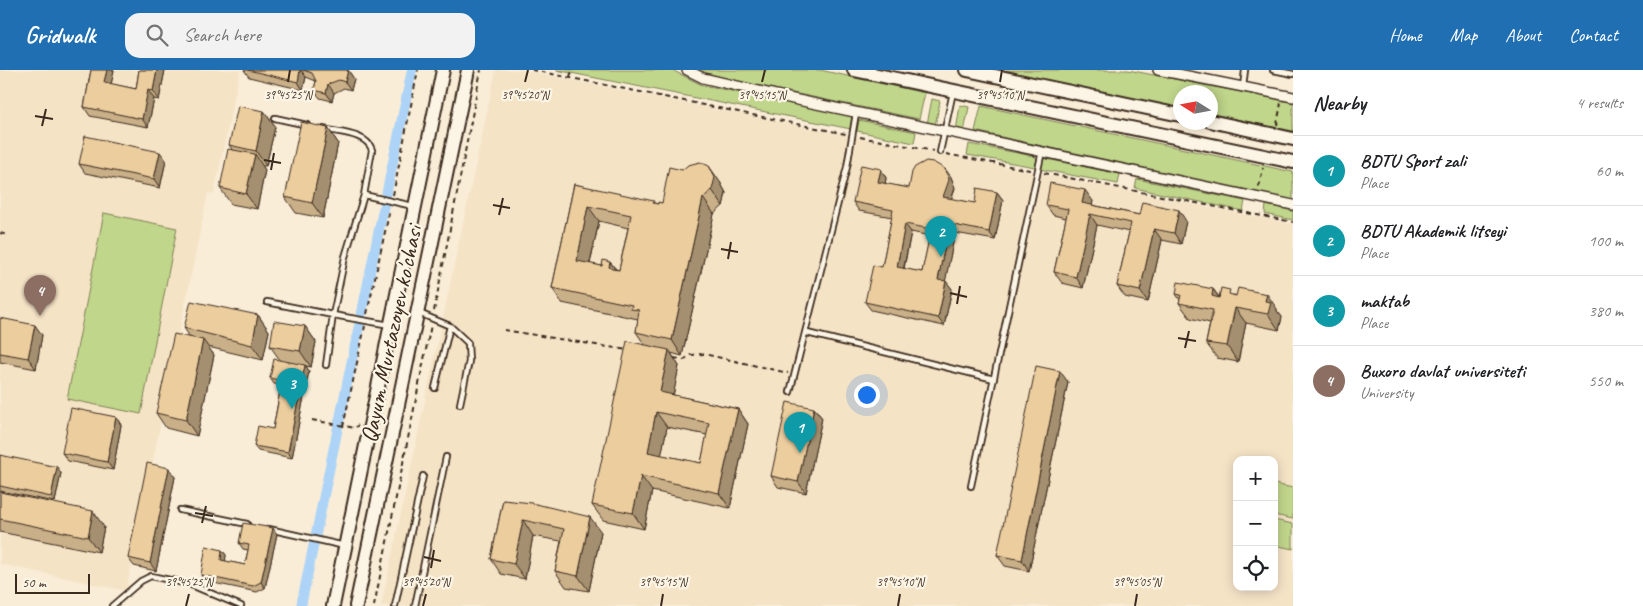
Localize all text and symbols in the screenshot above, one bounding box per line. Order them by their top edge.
search box [125,13,475,58]
text: Gridwalk [25,20,95,50]
icon: search [143,21,171,49]
text: Search here [183,23,261,47]
text: Home [1389,24,1422,46]
text: Map [1450,24,1477,46]
text: About [1505,24,1541,46]
text: Contact [1569,24,1618,46]
north arrow [1173,85,1218,130]
text: 39°45'25"N [264,87,313,103]
text: 39°45'20"N [501,87,550,103]
text: 39°45'15"N [738,87,787,103]
text: 39°45'10"N [976,87,1025,103]
text: Nearby [1313,90,1366,116]
text: 4 results [1576,93,1623,113]
text: BDTU Sport zali [1360,149,1466,173]
text: 1 [1325,161,1333,181]
text: 60 m [1596,161,1623,181]
text: Place [1360,173,1388,193]
pin: 2 [925,216,957,257]
text: BDTU Akademik litseyi [1360,219,1506,243]
street label: Qayum Murtazoyev ko'chasi [353,220,429,445]
text: 2 [1325,231,1333,251]
text: 100 m [1589,231,1623,251]
text: Place [1360,243,1388,263]
pin: 4 [24,275,56,316]
text: maktab [1360,289,1409,313]
text: 3 [1325,301,1333,321]
text: 380 m [1589,301,1623,321]
text: Place [1360,313,1388,333]
text: Buxoro davlat universiteti [1360,359,1525,383]
pin: 3 [276,368,308,409]
text: 4 [1325,371,1333,391]
text: 550 m [1589,371,1623,391]
your location [854,382,880,408]
text: University [1360,383,1413,403]
pin: 1 [784,412,816,453]
map controls [1233,456,1278,591]
button: + [1233,456,1278,501]
button: − [1233,501,1278,546]
button: locate [1233,546,1278,591]
scale bar [15,571,90,594]
text: 50 m [22,574,46,591]
text: 39°45'25"N [165,574,214,590]
text: 39°45'20"N [402,574,451,590]
text: 39°45'15"N [639,574,688,590]
text: 39°45'10"N [876,574,925,590]
text: 39°45'05"N [1113,574,1162,590]

